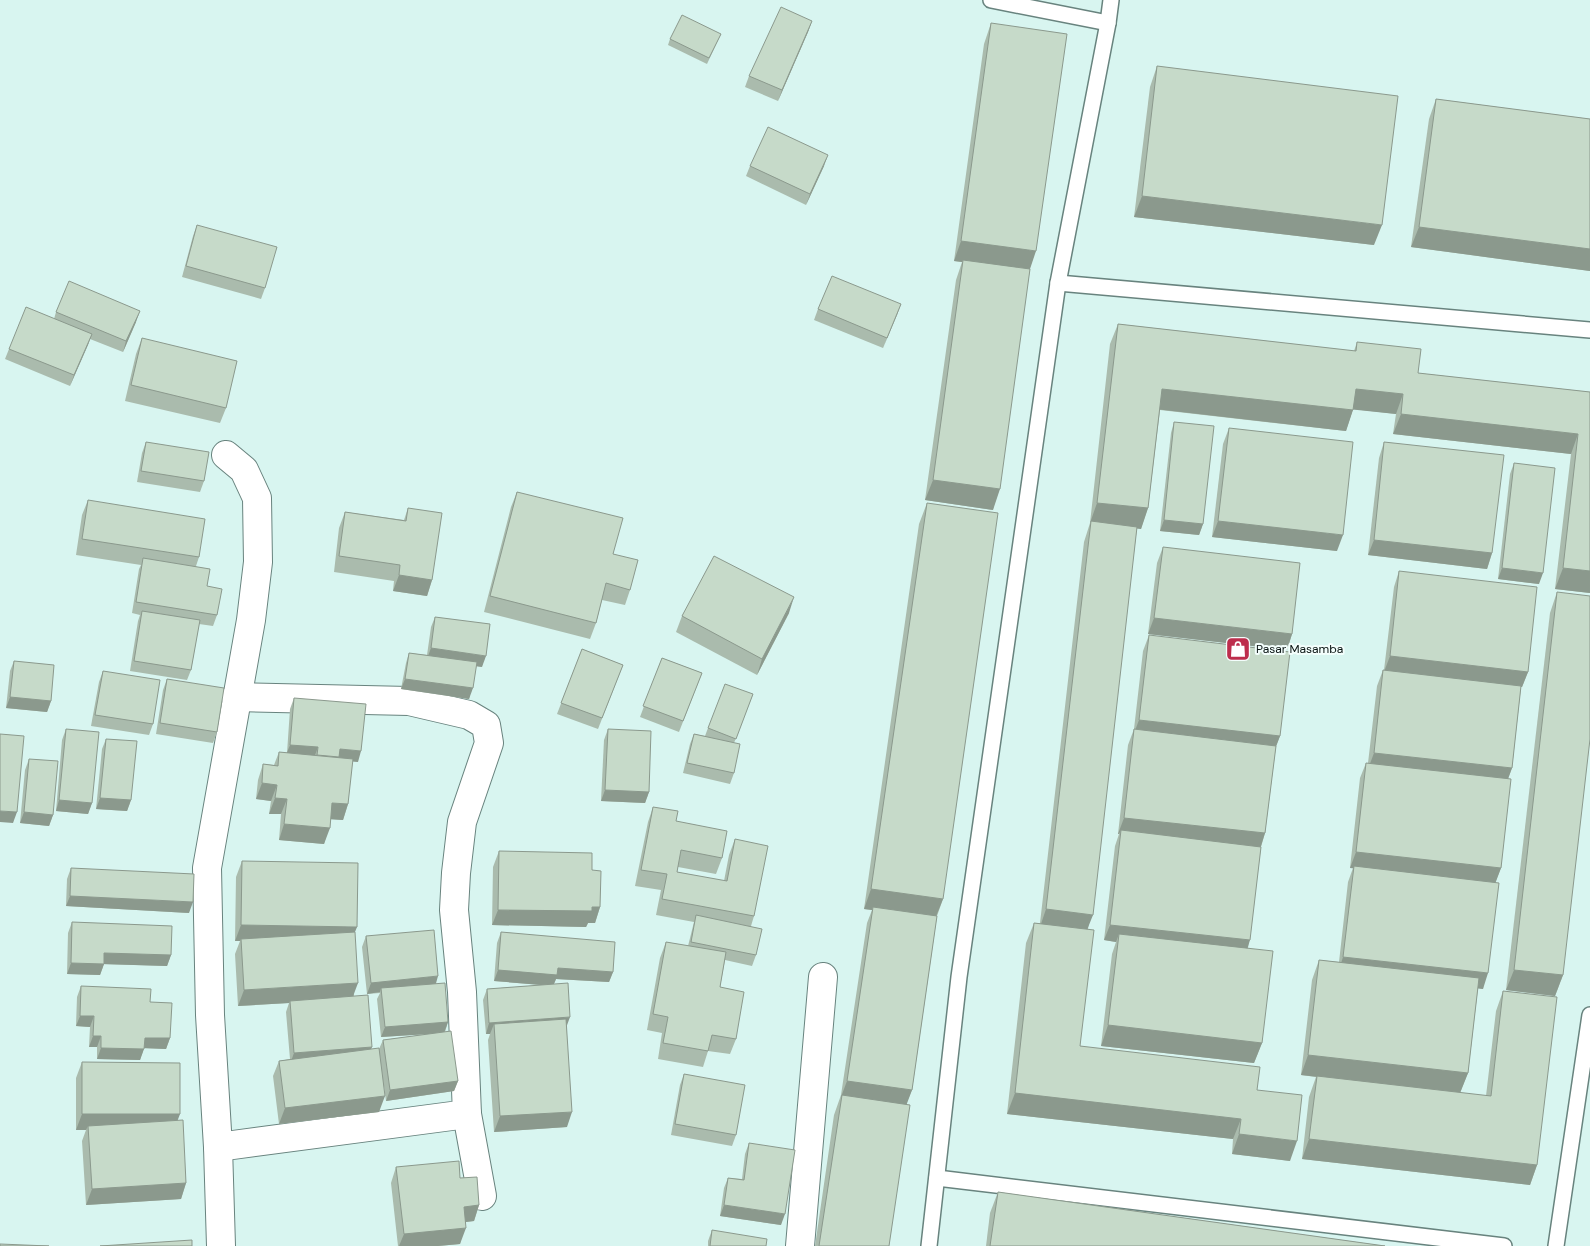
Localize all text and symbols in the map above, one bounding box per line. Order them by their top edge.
shop icon: Pasar Masamba [1225,636,1251,662]
place label: Pasar Masamba [1256,641,1343,657]

